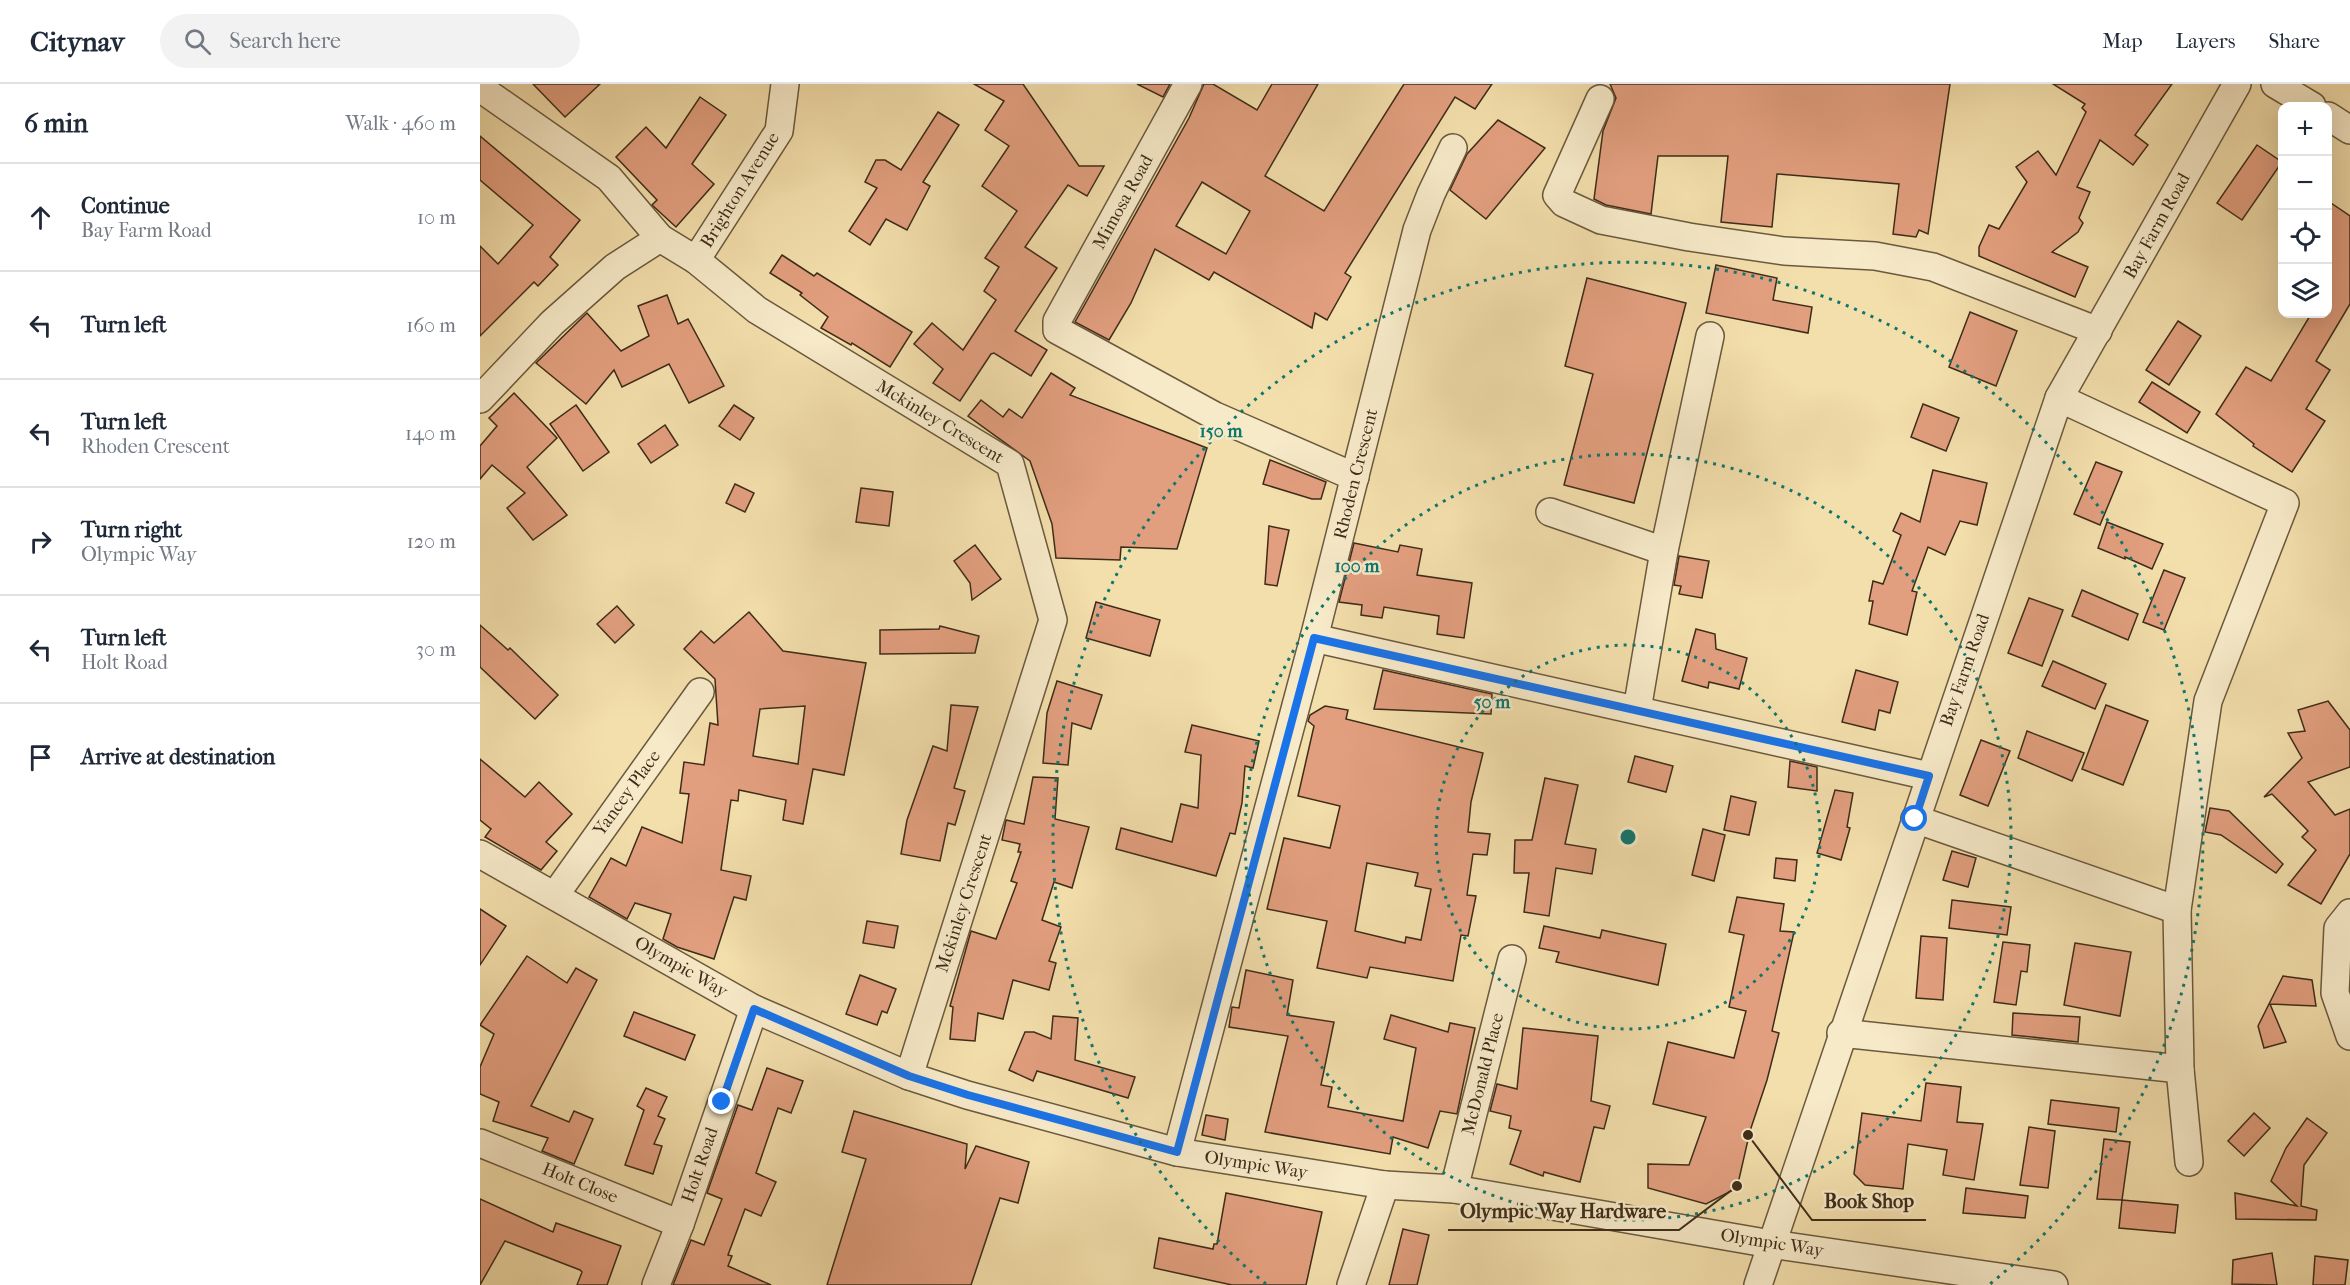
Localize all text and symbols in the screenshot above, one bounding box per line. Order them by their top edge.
search box [160,14,580,68]
text: Citynav [30,25,124,58]
icon: search [181,25,214,58]
text: Search here [229,28,341,54]
text: Map [2102,29,2143,53]
text: Layers [2176,29,2235,53]
text: Share [2268,29,2320,53]
map controls [2278,102,2332,318]
button: + [2278,102,2332,156]
text: 6 min [24,108,88,139]
text: Walk · 460 m [345,112,456,135]
street label: Brighton Avenue [696,128,784,252]
street label: Mimosa Road [1088,151,1158,253]
button: − [2278,156,2332,210]
street label: Bay Farm Road [2119,169,2195,283]
text: Continue [81,193,170,219]
icon: ahead [24,201,57,234]
text: 10 m [417,206,456,229]
button: locate [2278,210,2332,264]
text: Bay Farm Road [81,219,212,242]
button: layers [2278,264,2332,318]
icon: left [24,309,57,342]
text: Turn left [81,312,167,338]
text: 160 m [406,314,456,337]
street label: Mckinley Crescent [873,376,1008,469]
street label: Rhoden Crescent [1330,406,1383,542]
text: Turn left [81,409,167,435]
icon: left [24,417,57,450]
text: 150 m [1200,421,1243,442]
text: 140 m [405,422,456,445]
text: Rhoden Crescent [81,435,230,458]
text: Turn right [81,517,182,543]
icon: right [24,525,57,558]
text: 120 m [407,530,456,553]
text: Olympic Way [81,543,197,566]
text: 100 m [1334,556,1381,577]
street label: Bay Farm Road [1936,611,1994,729]
text: Turn left [81,625,167,651]
icon: left [24,633,57,666]
text: 30 m [416,638,456,661]
text: Holt Road [81,651,168,674]
text: 50 m [1474,692,1511,713]
icon: arrive [24,741,57,774]
text: Arrive at destination [81,744,275,770]
street label: Yancey Place [588,746,665,841]
route start [1901,805,1927,831]
centre of rings [1618,827,1638,847]
street label: Mckinley Crescent [932,830,997,975]
street label: Olympic Way [631,932,733,1003]
street label: McDonald Place [1458,1011,1508,1137]
route end [708,1088,734,1114]
street label: Holt Road [677,1124,723,1205]
street label: Olympic Way [1203,1146,1310,1184]
street label: Holt Close [539,1158,621,1208]
callout: Book Shop [1812,1182,1926,1220]
text: Book Shop [1824,1190,1914,1213]
callout: Olympic Way Hardware [1448,1192,1679,1230]
text: Olympic Way Hardware [1460,1200,1666,1223]
street label: Olympic Way [1719,1224,1826,1262]

